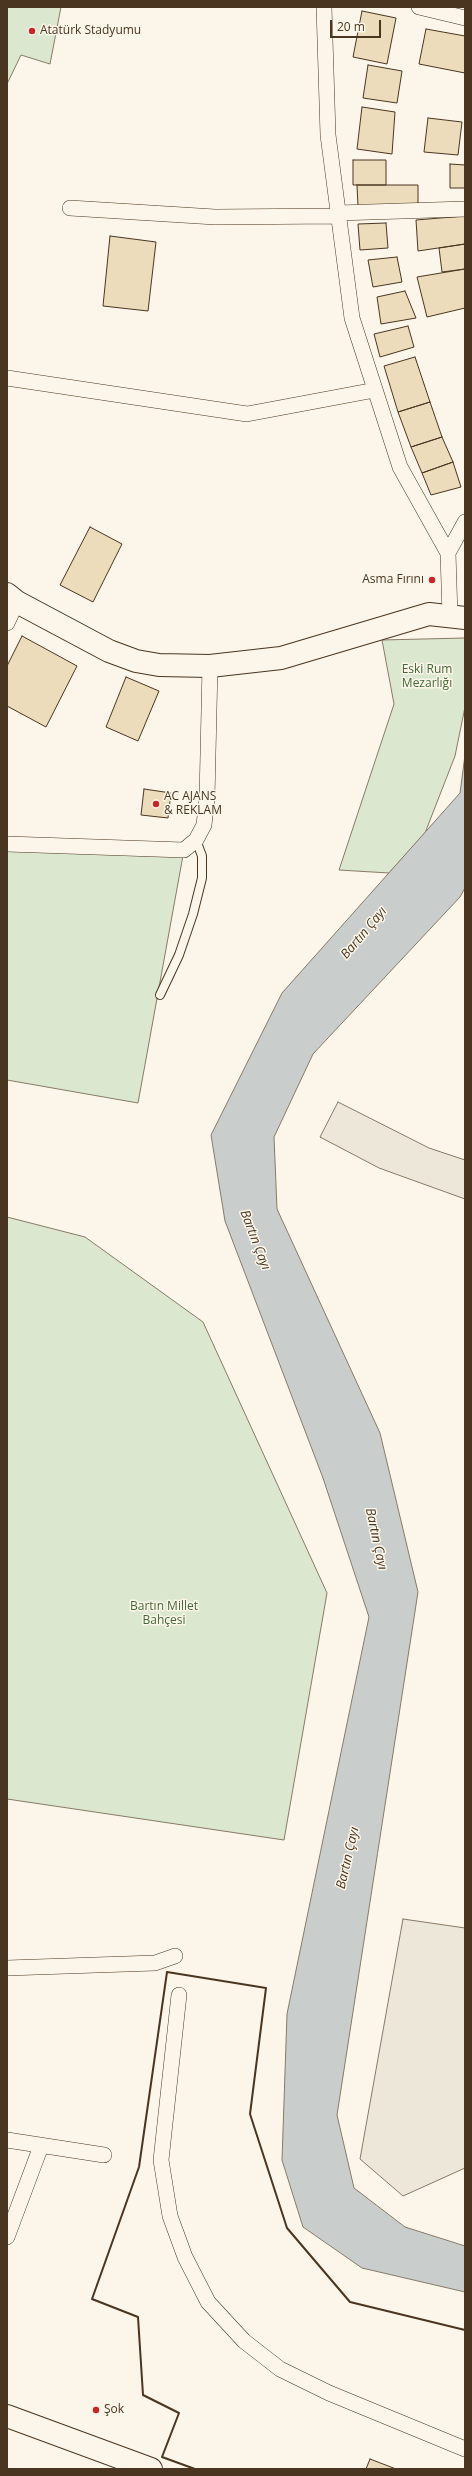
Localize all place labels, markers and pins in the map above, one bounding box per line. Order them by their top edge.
place label: Atatürk Stadyumu [40,24,141,38]
marker: Atatürk Stadyumu [27,26,37,36]
place label: Asma Fırını [362,573,424,587]
marker: Asma Fırını [427,575,437,585]
place label: AC AJANS & REKLAM [164,790,222,818]
marker: AC AJANS & REKLAM [151,799,161,809]
place label: Şok [104,2403,124,2417]
marker: Şok [91,2405,101,2415]

